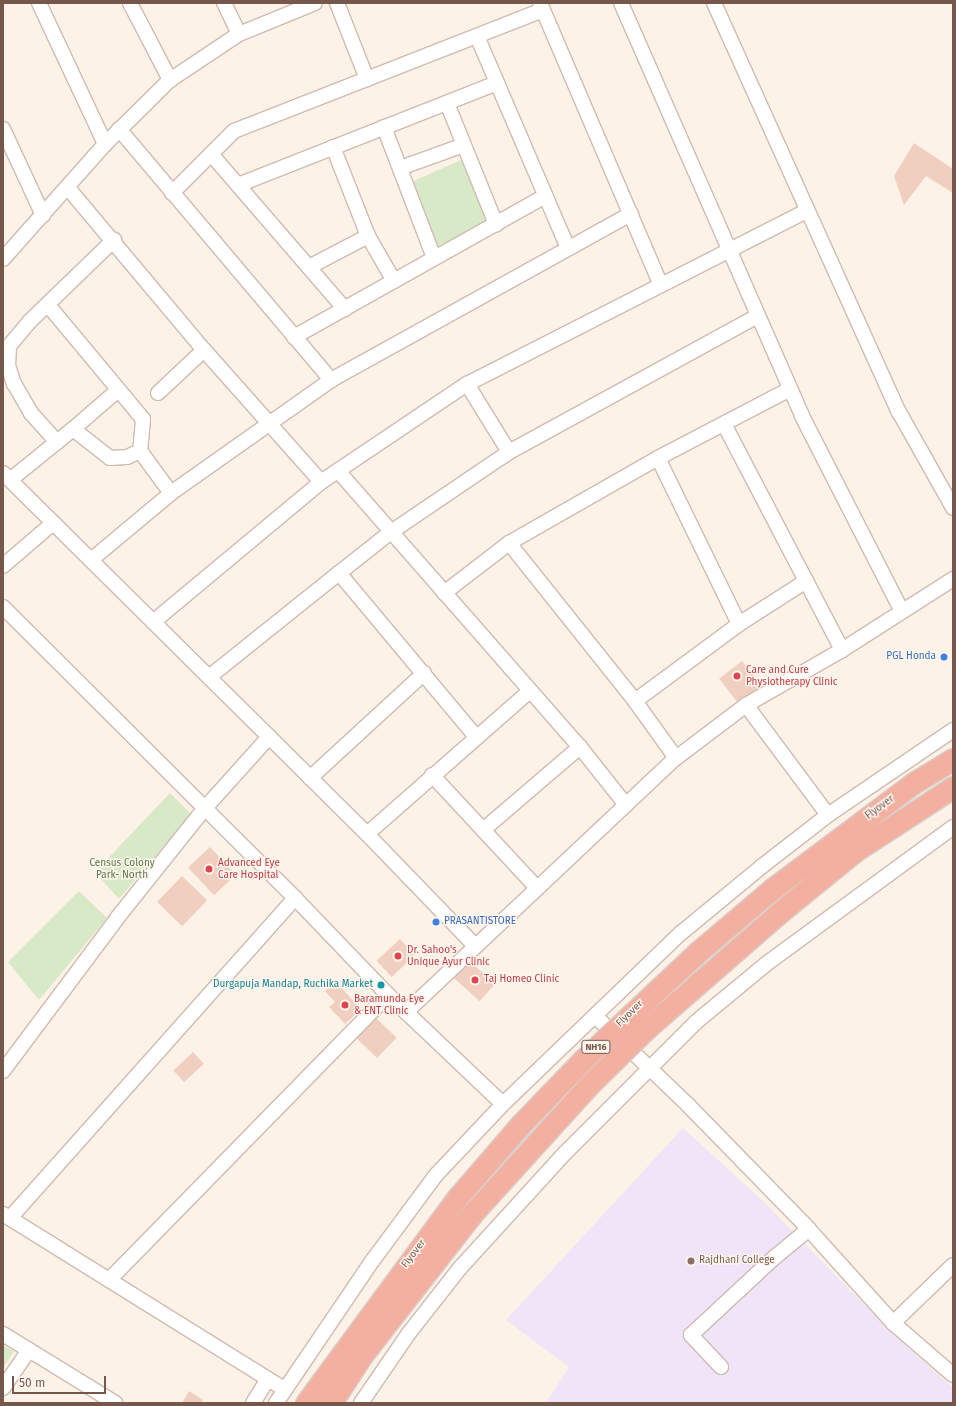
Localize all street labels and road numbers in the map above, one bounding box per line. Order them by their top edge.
street label: Flyover [863,794,897,822]
street label: Flyover [614,998,646,1030]
road number: NH16 [581,1040,611,1054]
street label: Flyover [399,1237,429,1271]

